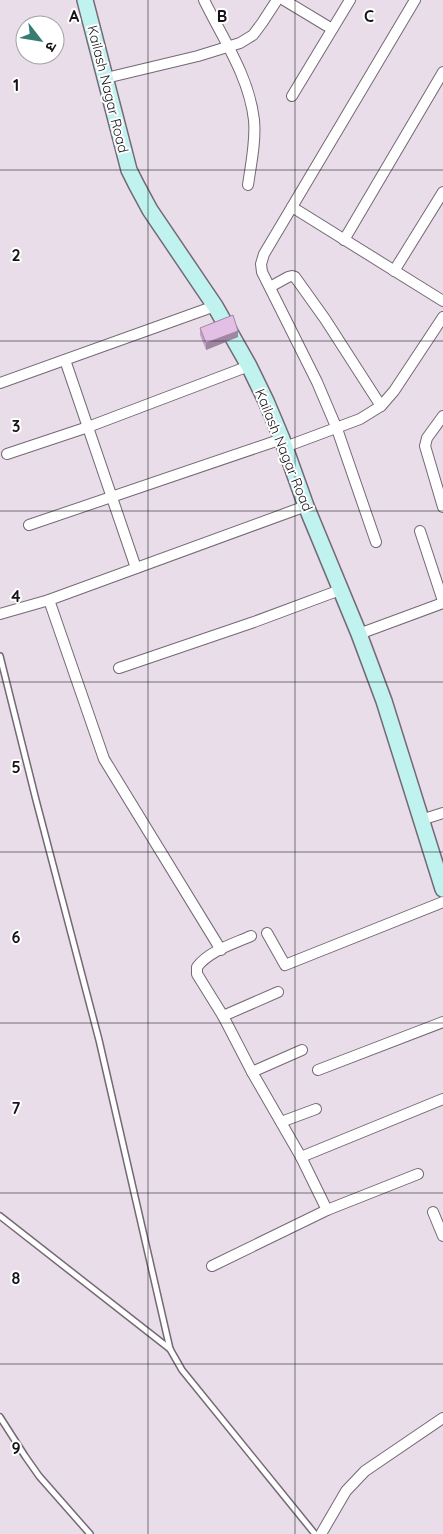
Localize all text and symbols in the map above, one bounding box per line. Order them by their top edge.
text: A [69,6,80,26]
text: B [217,6,227,26]
text: C [364,6,374,26]
north arrow [15,15,65,65]
street label: Kailash Nagar Road [83,23,133,155]
text: उ [41,39,61,56]
text: 1 [13,75,19,95]
text: 2 [11,245,21,265]
street label: Kailash Nagar Road [251,386,317,514]
text: 3 [12,416,20,436]
text: 4 [11,586,21,606]
text: 5 [11,757,21,777]
text: 6 [12,927,21,947]
text: 7 [12,1098,21,1118]
text: 8 [12,1268,21,1288]
text: 9 [11,1438,21,1458]

